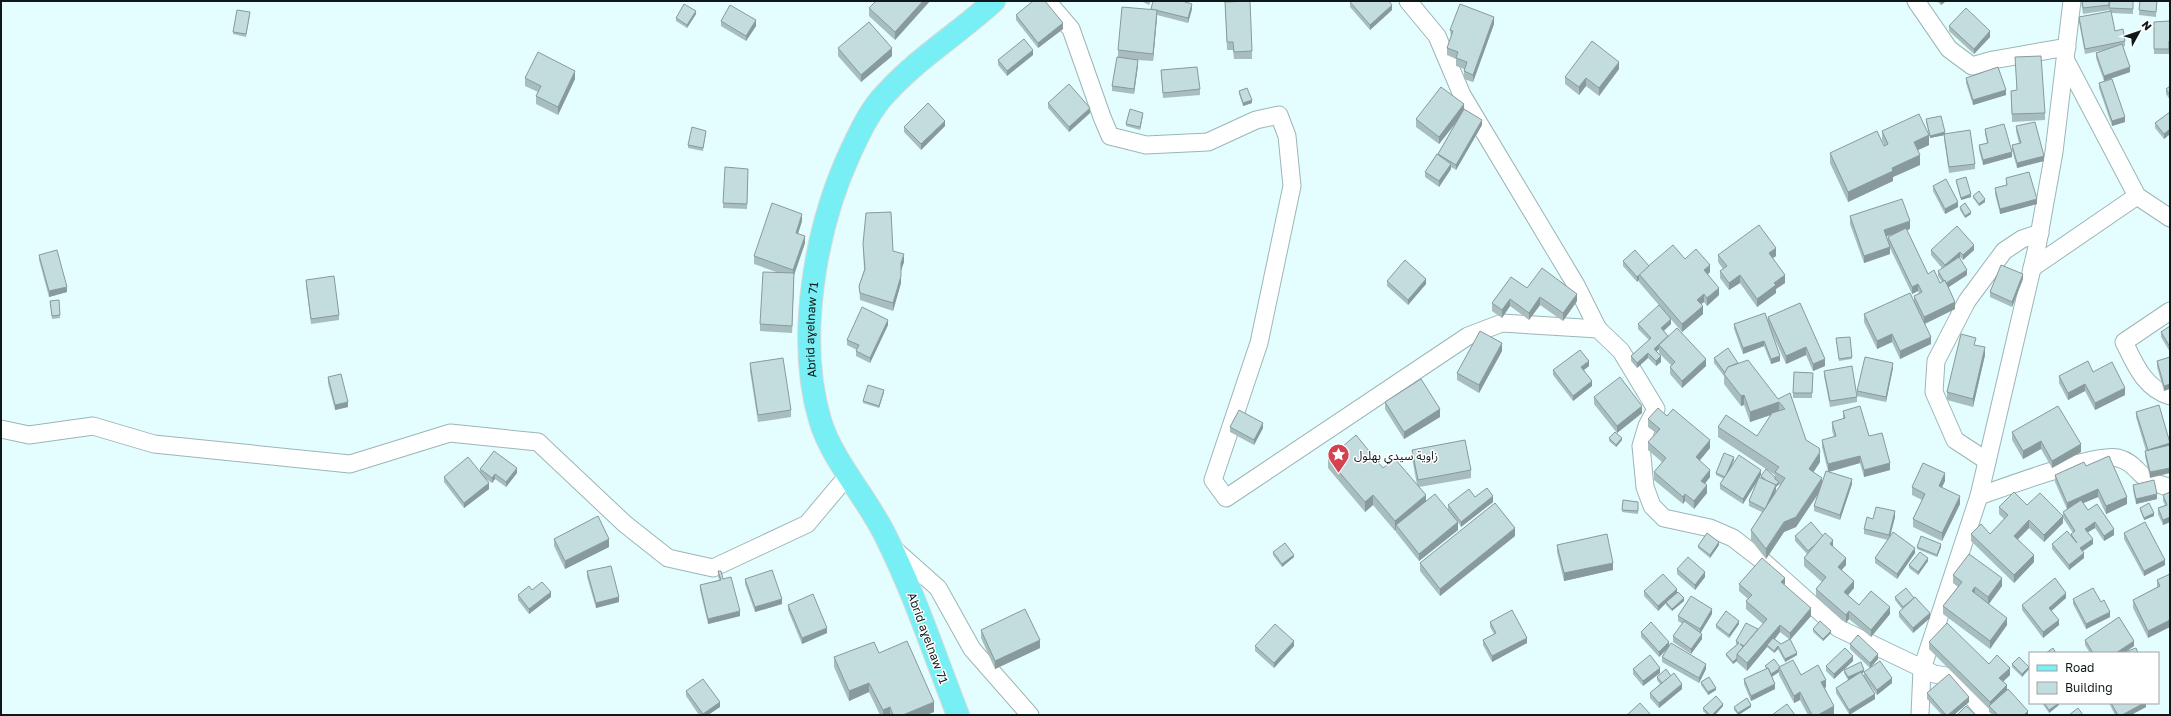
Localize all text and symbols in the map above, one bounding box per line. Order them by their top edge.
north arrow [2119,12,2159,52]
text: N [2139,18,2155,33]
street label: Abrid aɣelnaw 71 [802,281,821,379]
place icon: زاوية سيدي بهلول [1325,442,1351,475]
place label: زاوية سيدي بهلول [1354,448,1438,465]
street label: Abrid aɣelnaw 71 [904,590,952,686]
legend [2029,652,2159,704]
text: Road [2065,660,2094,675]
text: Building [2065,680,2113,695]

